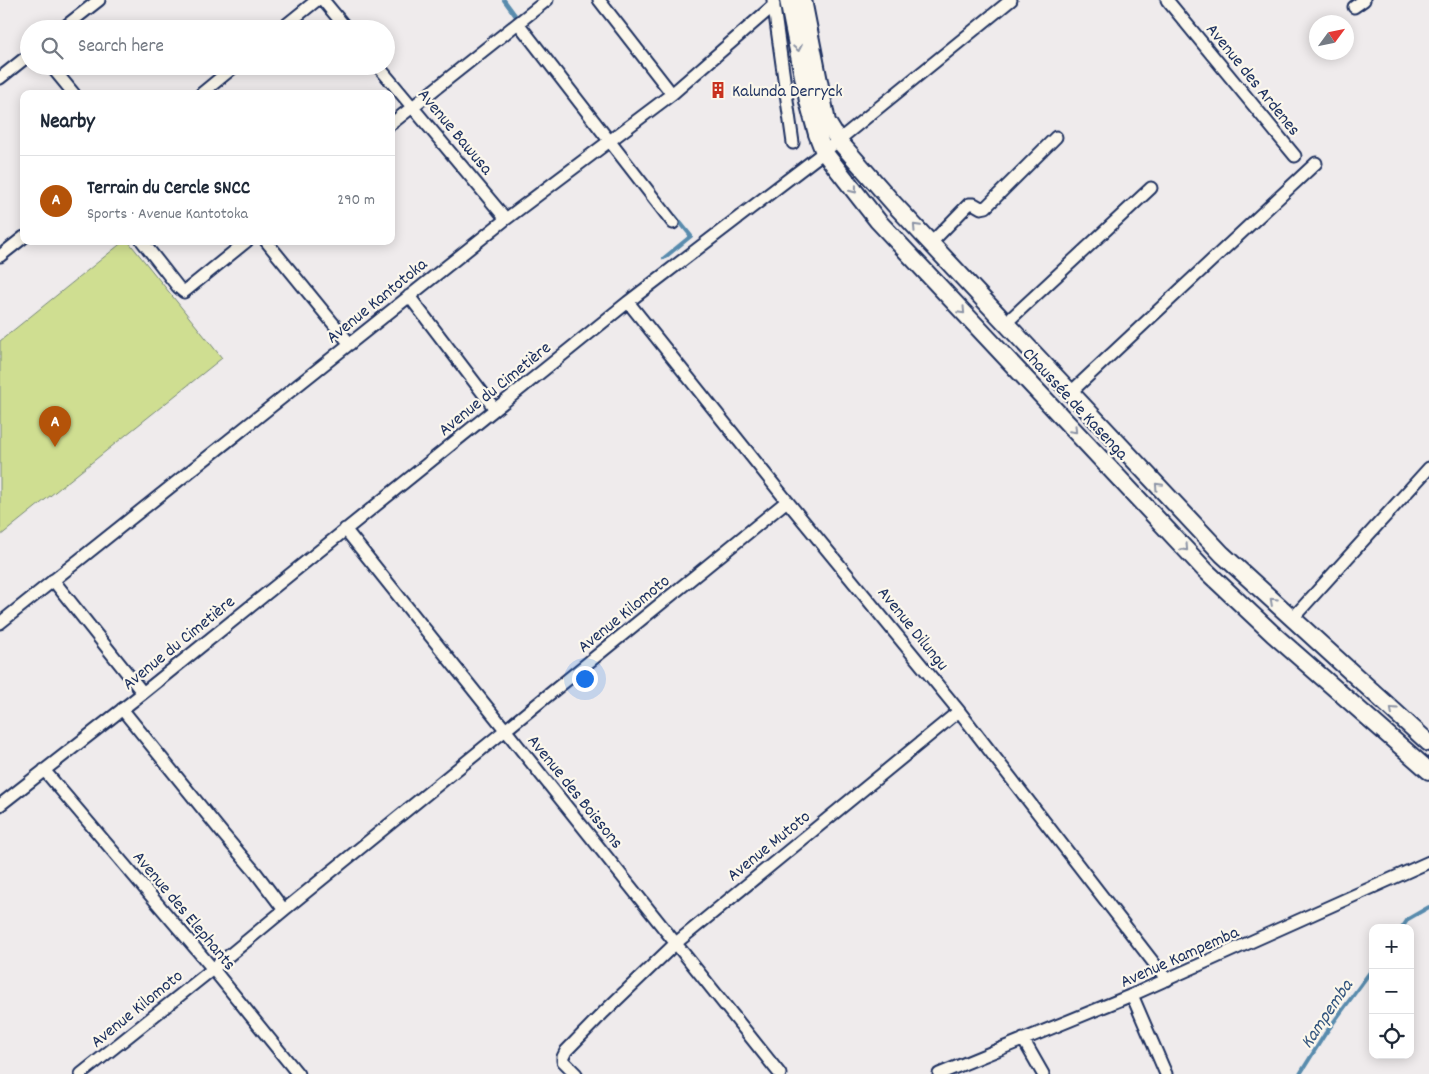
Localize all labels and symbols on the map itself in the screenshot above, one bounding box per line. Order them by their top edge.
north arrow [1309,15,1354,60]
street label: Avenue des Ardenes [1199,19,1305,142]
one-way arrow [792,43,803,52]
building icon: Kalunda Derryck [708,80,728,100]
place label: Kalunda Derryck [732,80,843,105]
street label: Avenue Bawusa [411,84,498,182]
one-way arrow [849,184,857,193]
one-way arrow [913,223,922,232]
street label: Avenue Kantotoka [322,253,434,351]
one-way arrow [956,305,965,314]
street label: Avenue du Cimetière [434,337,557,443]
street label: Chaussée de Kasenga [1015,343,1133,467]
pin: A [39,406,71,447]
one-way arrow [1068,424,1077,433]
one-way arrow [1155,482,1164,491]
one-way arrow [1179,543,1188,552]
street label: Avenue Kilomoto [573,570,676,660]
street label: Avenue Dilungu [870,582,954,677]
street label: Avenue du Cimetière [118,591,241,697]
one-way arrow [1269,598,1278,607]
your location [572,666,598,692]
one-way arrow [1389,707,1398,716]
street label: Avenue des Boissons [520,730,628,855]
street label: Avenue Mutoto [722,805,817,888]
street label: Avenue des Elephants [126,846,241,977]
street label: Avenue Kampemba [1117,921,1244,996]
street label: Avenue Kilomoto [86,965,189,1055]
water label: Kampemba [1295,974,1362,1055]

